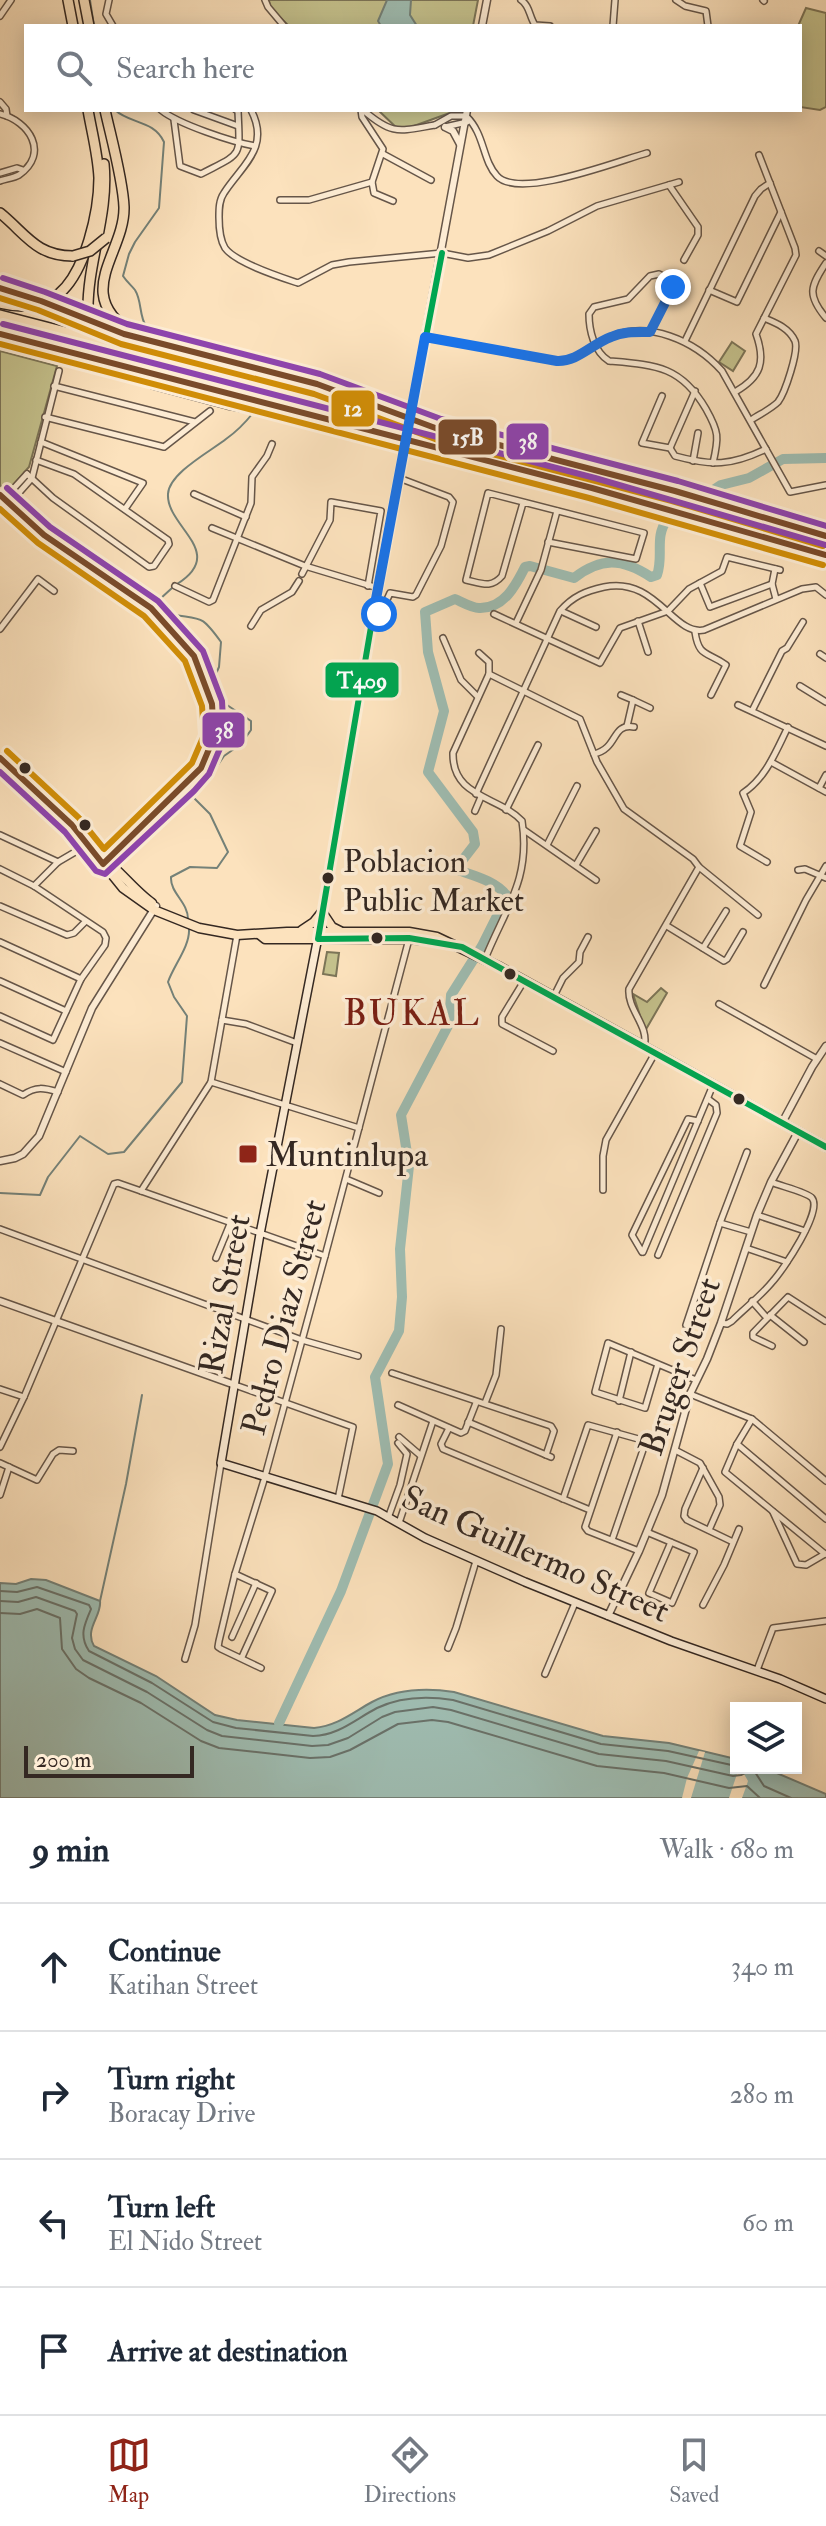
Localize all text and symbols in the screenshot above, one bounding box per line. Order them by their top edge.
search box [24,24,802,112]
icon: search [52,46,96,90]
text: Search here [116,50,255,87]
route end [655,269,691,305]
line badge: 12 [330,389,376,428]
text: 12 [343,395,363,423]
line badge: 15B [437,418,498,456]
line badge: 38 [505,422,550,461]
text: 15B [452,424,484,452]
text: 38 [519,428,538,456]
route start [361,596,397,632]
line badge: T409 [324,661,400,699]
text: T409 [336,667,387,695]
line badge: 38 [201,711,246,749]
text: 38 [215,717,234,745]
unlabelled marker [17,760,33,776]
unlabelled marker [77,817,93,833]
place label: Poblacion Public Market [343,842,524,921]
marker: Poblacion Public Market [320,870,336,886]
unlabelled marker [369,930,385,946]
unlabelled marker [502,966,518,982]
district label: BUKAL [343,991,481,1036]
unlabelled marker [731,1091,747,1107]
place label: Muntinlupa [266,1134,429,1177]
marker: Muntinlupa [237,1143,259,1165]
street label: Pedro Diaz Street [232,1195,337,1440]
street label: Rizal Street [190,1211,261,1378]
street label: Bruger Street [630,1272,731,1461]
street label: San Guillermo Street [395,1476,676,1633]
map controls [730,1702,802,1774]
button: layers [730,1702,802,1774]
scale bar [24,1742,194,1778]
text: 200 m [36,1746,91,1774]
text: 9 min [32,1829,110,1872]
text: Walk · 680 m [660,1834,794,1866]
text: Continue [108,1933,221,1970]
icon: ahead [32,1945,76,1989]
text: 340 m [731,1951,794,1983]
text: Katihan Street [108,1970,258,2002]
text: Turn right [108,2061,235,2098]
icon: right [32,2073,76,2117]
text: 280 m [730,2079,794,2111]
text: Boracay Drive [108,2098,255,2130]
text: Turn left [108,2189,215,2226]
icon: left [32,2201,76,2245]
text: 60 m [742,2207,794,2239]
text: El Nido Street [108,2226,262,2258]
icon: arrive [32,2329,76,2373]
text: Arrive at destination [108,2333,348,2370]
tab: Map [107,2433,151,2509]
tab: Directions [364,2433,456,2509]
tab: Saved [669,2433,719,2509]

